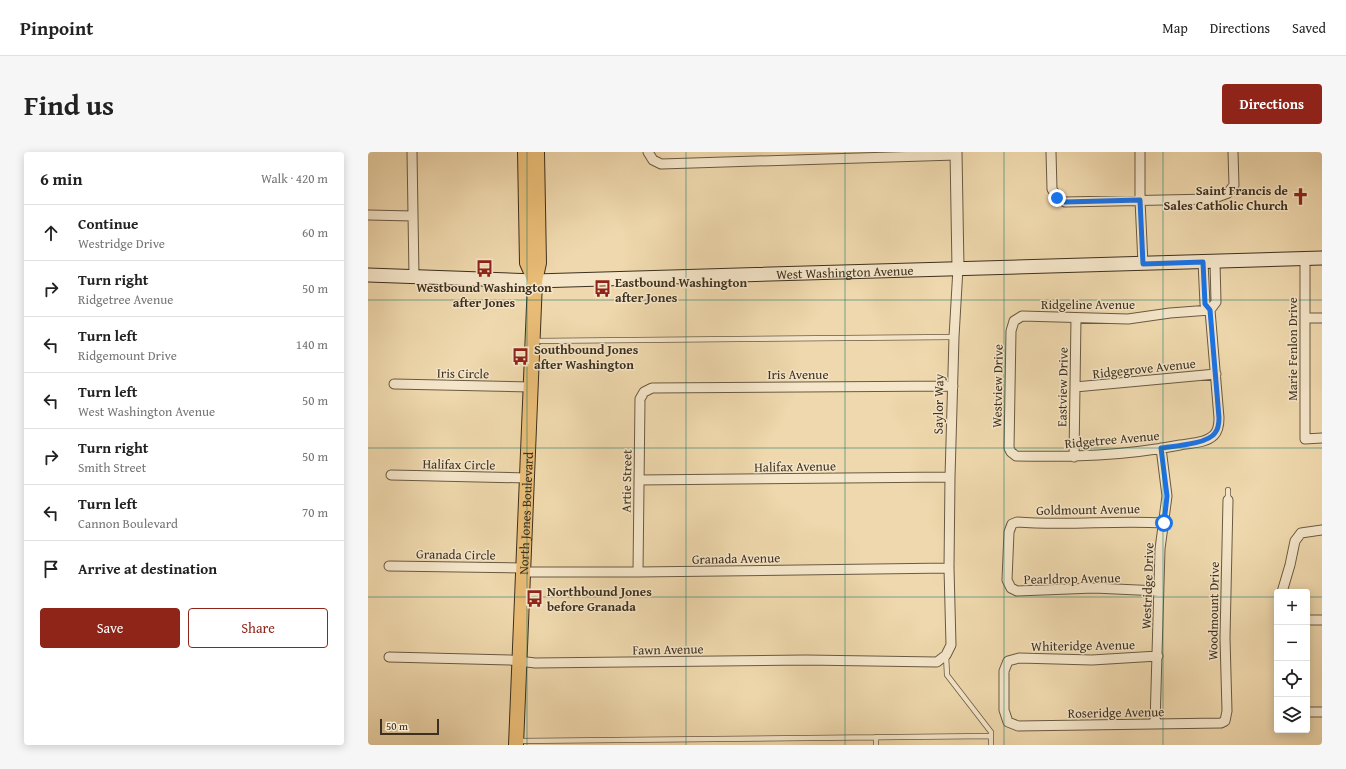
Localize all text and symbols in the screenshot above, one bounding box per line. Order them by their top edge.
text: Pinpoint [20,14,93,42]
text: Map [1162,18,1188,38]
text: Directions [1210,18,1270,38]
text: Saved [1292,18,1326,38]
text: Find us [24,84,114,125]
button: Directions [1222,84,1322,124]
text: 6 min [40,166,82,191]
text: Walk · 420 m [261,169,328,188]
place label: Saint Francis de Sales Catholic Church [1163,181,1288,215]
church icon: Saint Francis de Sales Catholic Church [1291,187,1311,207]
route end [1048,189,1066,207]
text: Continue [78,213,139,234]
icon: ahead [40,222,62,244]
text: 60 m [302,223,328,242]
text: Westridge Drive [78,234,165,253]
bus stop icon: Westbound Washington after Jones [474,258,494,278]
street label: West Washington Avenue [776,261,914,284]
text: Turn right [78,269,149,290]
place label: Eastbound Washington after Jones [615,273,747,307]
icon: right [40,278,62,300]
place label: Westbound Washington after Jones [416,278,552,312]
text: 50 m [302,279,328,298]
bus stop icon: Eastbound Washington after Jones [592,279,612,299]
text: Ridgetree Avenue [78,290,173,309]
street label: Ridgeline Avenue [1041,295,1135,314]
street label: Marie Fenlon Drive [1283,297,1302,401]
text: Turn left [78,325,137,346]
icon: left [40,334,62,356]
text: 140 m [296,335,328,354]
place label: Southbound Jones after Washington [534,340,639,374]
street label: Westview Drive [987,344,1008,428]
text: Ridgemount Drive [78,346,177,365]
bus stop icon: Southbound Jones after Washington [511,346,531,366]
street label: Eastview Drive [1052,347,1073,427]
street label: Ridgegrove Avenue [1091,354,1197,383]
street label: Iris Circle [437,364,489,383]
street label: Iris Avenue [768,365,828,384]
street label: Saylor Way [928,373,949,434]
text: Turn left [78,381,137,402]
icon: left [40,390,62,412]
text: 50 m [302,391,328,410]
text: West Washington Avenue [78,402,215,421]
street label: Ridgetree Avenue [1064,426,1160,453]
text: Turn right [78,437,149,458]
icon: right [40,446,62,468]
text: 50 m [302,447,328,466]
street label: Artie Street [616,449,637,513]
street label: North Jones Boulevard [514,451,538,575]
street label: Halifax Circle [422,454,496,475]
street label: Halifax Avenue [754,456,836,477]
text: Smith Street [78,458,146,477]
text: Turn left [78,493,137,514]
street label: Goldmount Avenue [1036,499,1140,520]
icon: left [40,502,62,524]
text: 70 m [302,503,328,522]
text: Cannon Boulevard [78,514,178,533]
route start [1155,514,1173,532]
street label: Westridge Drive [1136,542,1159,630]
street label: Granada Circle [416,544,496,565]
street label: Granada Avenue [692,548,780,569]
icon: arrive [40,558,62,580]
text: Arrive at destination [78,558,217,579]
street label: Woodmount Drive [1203,561,1224,661]
street label: Pearldrop Avenue [1023,568,1121,589]
place label: Northbound Jones before Granada [547,582,652,616]
bus stop icon: Northbound Jones before Granada [524,588,544,608]
map controls [1274,589,1310,733]
button: + [1274,589,1310,625]
button: Save [40,608,180,648]
button: Share [188,608,328,648]
button: − [1274,625,1310,661]
street label: Whiteridge Avenue [1031,635,1135,656]
street label: Fawn Avenue [632,639,704,660]
button: locate [1274,661,1310,697]
button: layers [1274,697,1310,733]
street label: Roseridge Avenue [1067,702,1165,723]
scale bar [380,717,439,736]
text: 50 m [386,718,408,734]

